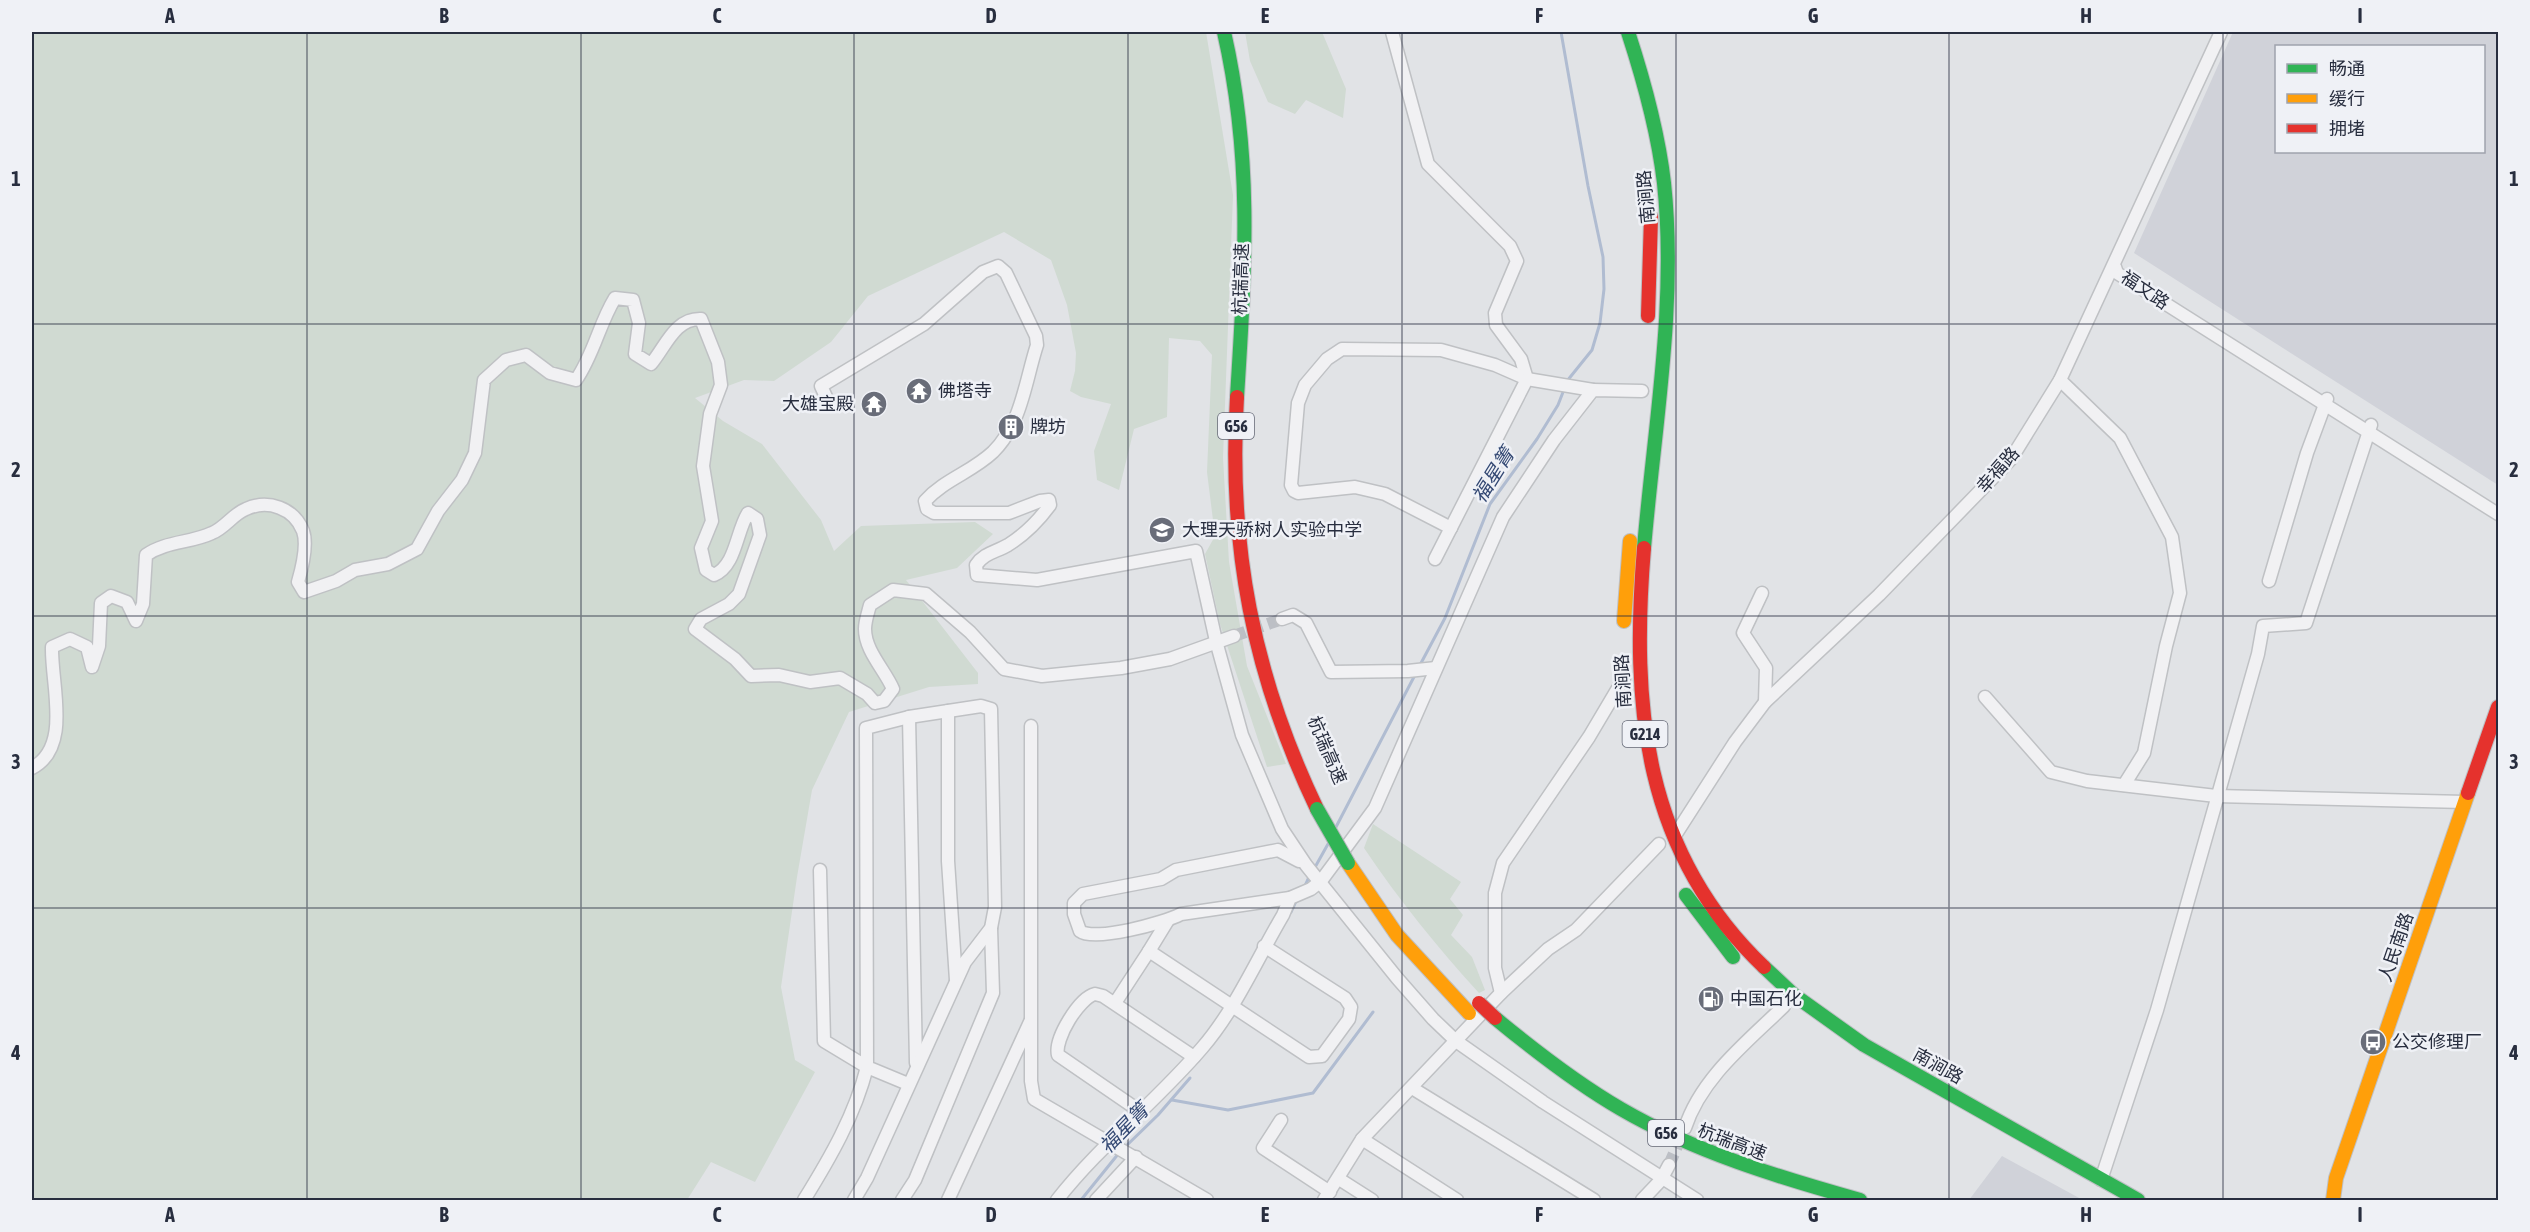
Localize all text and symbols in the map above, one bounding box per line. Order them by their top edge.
text: A [164,4,175,27]
text: B [439,4,449,27]
text: C [713,4,722,27]
text: D [985,4,997,27]
text: E [1261,4,1270,27]
text: F [1535,4,1543,27]
text: G [1808,4,1819,27]
text: H [2080,4,2092,27]
text: I [2357,4,2363,27]
legend [2275,45,2485,153]
text: 畅通 [2329,58,2365,79]
text: 缓行 [2329,88,2365,109]
text: 拥堵 [2329,118,2365,139]
text: 1 [11,167,21,190]
text: 1 [2509,167,2519,190]
street label: 南涧路 [1633,169,1658,225]
street label: 杭瑞高速 [1229,243,1252,315]
street label: 福文路 [2117,266,2174,313]
temple icon: 佛塔寺 [904,376,934,406]
place label: 佛塔寺 [938,380,992,401]
temple icon: 大雄宝殿 [859,389,889,419]
place label: 大雄宝殿 [782,393,854,414]
building icon: 牌坊 [996,412,1026,442]
road number: G56 [1218,413,1254,439]
place label: 牌坊 [1030,416,1066,437]
water label: 福星箐 [1467,441,1520,506]
street label: 幸福路 [1972,442,2023,497]
text: 2 [11,458,21,481]
text: 2 [2509,458,2519,481]
school or university icon: 大理天骄树人实验中学 [1147,515,1177,545]
place label: 大理天骄树人实验中学 [1182,519,1362,540]
street label: 南涧路 [1611,654,1634,709]
street label: 杭瑞高速 [1304,713,1351,787]
road number: G214 [1622,721,1668,747]
text: 3 [11,750,21,773]
text: 3 [2509,750,2519,773]
street label: 人民南路 [2374,909,2417,984]
fuel station icon: 中国石化 [1696,984,1726,1014]
place label: 中国石化 [1730,988,1802,1009]
bus stop icon: 公交修理厂 [2358,1027,2388,1057]
place label: 公交修理厂 [2392,1031,2482,1052]
text: 4 [10,1041,21,1064]
text: 4 [2508,1041,2519,1064]
street label: 南涧路 [1910,1043,1967,1088]
water label: 福星箐 [1095,1096,1155,1157]
street label: 杭瑞高速 [1695,1119,1770,1164]
road number: G56 [1648,1120,1684,1146]
text: A [164,1203,175,1226]
text: B [439,1203,449,1226]
text: C [713,1203,722,1226]
text: D [985,1203,997,1226]
text: E [1261,1203,1270,1226]
text: F [1535,1203,1543,1226]
text: G [1808,1203,1819,1226]
text: H [2080,1203,2092,1226]
text: I [2357,1203,2363,1226]

